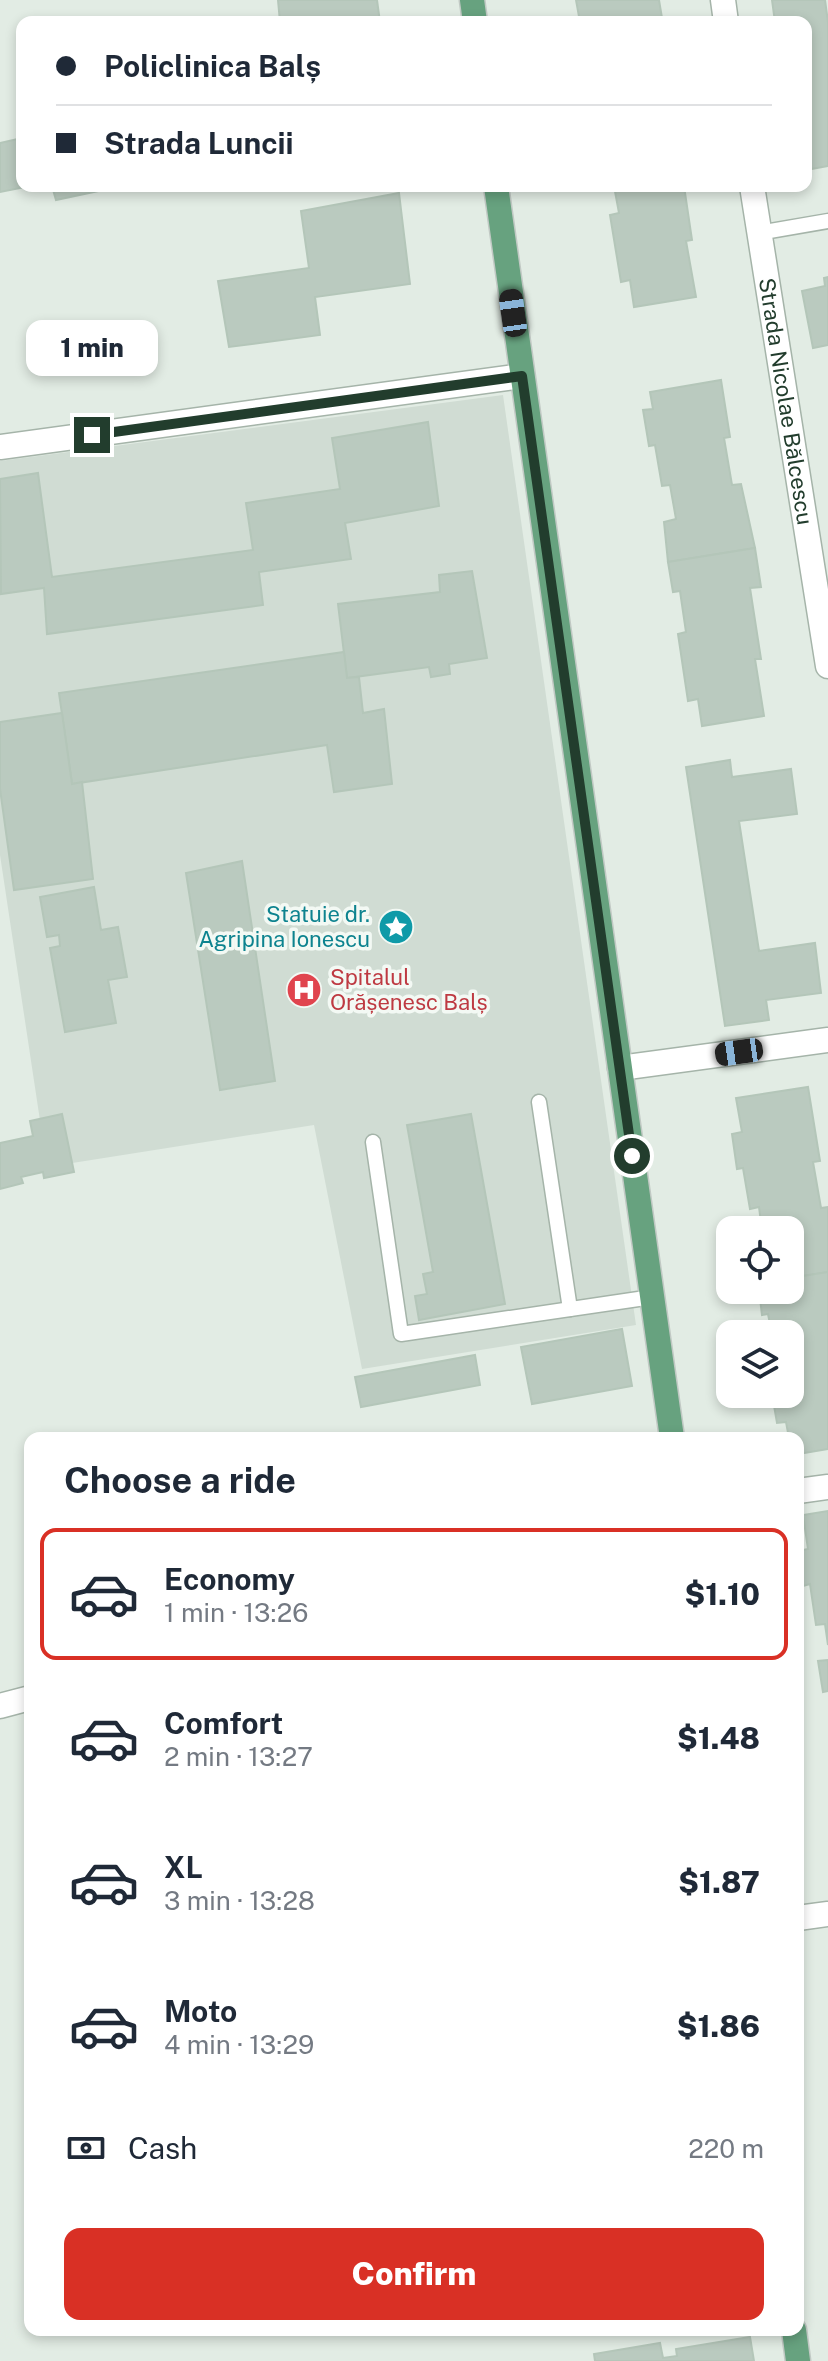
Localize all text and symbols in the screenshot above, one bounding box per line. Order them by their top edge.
text: Policlinica Balș [104,48,321,84]
text: Strada Luncii [104,125,294,161]
street label: Strada Nicolae Bălcescu [754,276,818,527]
car [498,288,528,338]
callout: 1 min [26,319,158,375]
text: 1 min [60,332,124,363]
route end [74,417,110,453]
place label: Statuie dr. Agripina Ionescu [199,901,370,952]
place icon: Statuie dr. Agripina Ionescu [377,908,415,946]
place label: Spitalul Orășenesc Balș [330,964,488,1015]
hospital icon: Spitalul Orășenesc Balș [285,971,323,1009]
car [714,1037,764,1067]
route start [614,1138,650,1174]
map controls [716,1216,804,1408]
button: locate [716,1216,804,1304]
button: layers [716,1320,804,1408]
text: Choose a ride [64,1459,296,1501]
icon: car [68,1558,140,1630]
text: Economy [164,1561,295,1597]
text: $1.10 [685,1576,760,1612]
text: 1 min · 13:26 [164,1597,308,1628]
icon: car [68,1702,140,1774]
text: Comfort [164,1705,283,1741]
text: $1.48 [677,1720,760,1756]
text: 2 min · 13:27 [164,1741,313,1772]
icon: car [68,1846,140,1918]
text: XL [164,1849,203,1885]
text: $1.87 [678,1864,760,1900]
text: 3 min · 13:28 [164,1885,315,1916]
icon: car [68,1990,140,2062]
text: Moto [164,1993,237,2029]
text: $1.86 [677,2008,760,2044]
text: 4 min · 13:29 [164,2029,314,2060]
icon: cash [64,2126,108,2170]
text: Cash [128,2130,197,2166]
text: 220 m [688,2133,764,2164]
button: Confirm [64,2228,764,2320]

